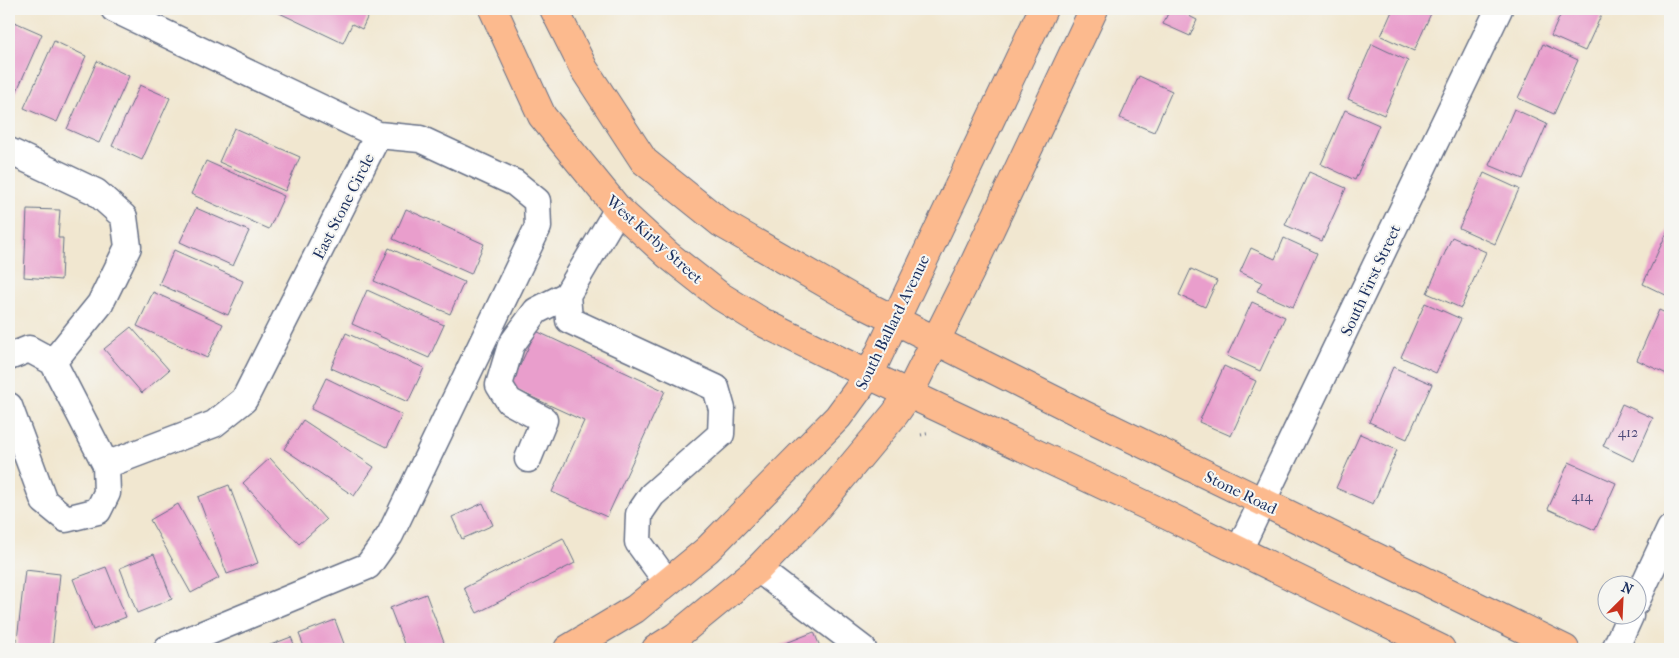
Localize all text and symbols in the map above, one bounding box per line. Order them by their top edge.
street label: East Stone Circle [309,150,378,262]
street label: West Kirby Street [602,191,707,288]
street label: South First Street [1336,221,1405,339]
street label: South Ballard Avenue [852,252,933,393]
house number: 412 [1618,424,1638,441]
street label: Stone Road [1201,467,1280,518]
house number: 414 [1571,488,1593,505]
north arrow [1596,576,1646,626]
text: N [1619,579,1636,599]

